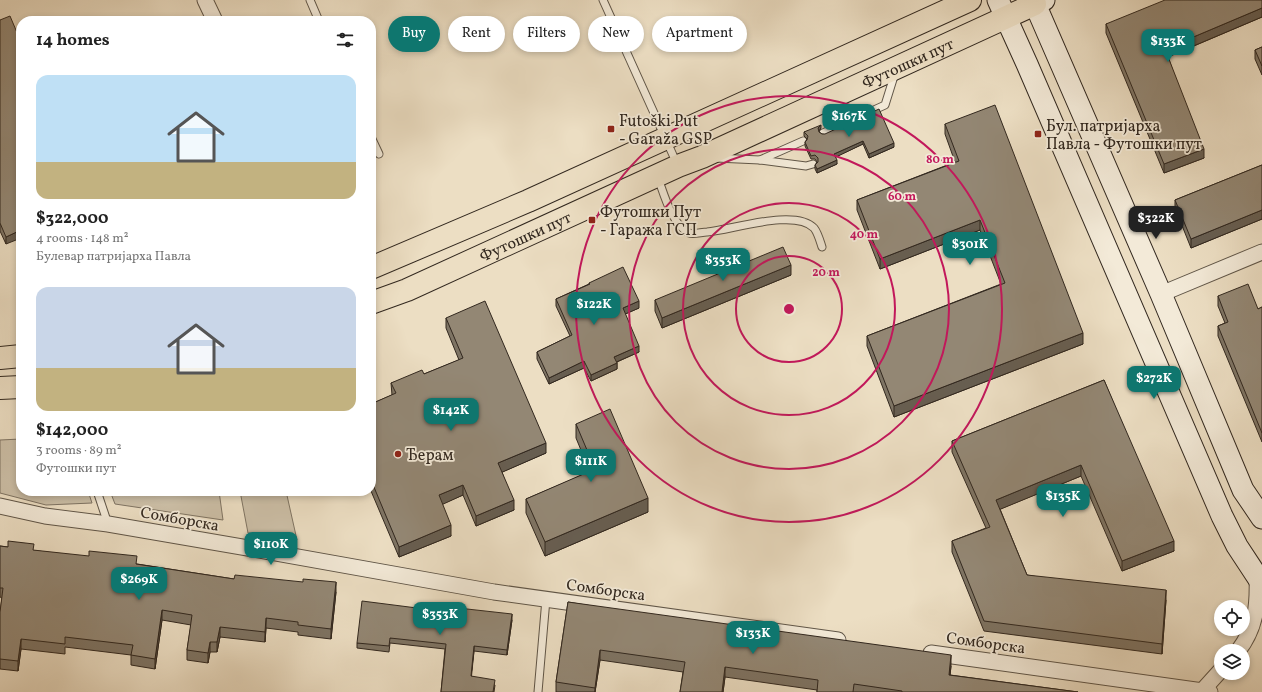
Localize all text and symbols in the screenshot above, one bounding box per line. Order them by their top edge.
chip: Buy [388,16,440,52]
chip: Rent [448,16,505,52]
chip: Filters [513,16,580,52]
chip: New [588,16,644,52]
chip: Apartment [652,16,747,52]
text: 14 homes [36,29,110,52]
icon: filters [334,29,356,51]
pin: $133K [1140,29,1196,63]
text: $133K [1150,33,1186,51]
street label: Футошки пут [859,34,958,95]
icon: home [160,101,232,173]
pin: $167K [821,104,877,138]
text: $167K [831,108,867,126]
place label: Futoški Put - Garaža GSP [619,111,712,151]
place label: Бул. патријарха Павла - Футошки пут [1046,116,1202,156]
marker: Futoški Put - Garaža GSP [606,124,616,134]
marker: Бул. патријарха Павла - Футошки пут [1033,129,1043,139]
text: 80 m [926,152,954,168]
text: 60 m [888,189,916,205]
place label: Футошки Пут - Гаража ГСП [600,202,701,242]
pin: $322K [1128,206,1184,240]
text: $322,000 [36,207,109,230]
street label: Футошки пут [476,207,575,268]
text: $322K [1138,210,1174,228]
marker: Футошки Пут - Гаража ГСП [587,215,597,225]
text: 40 m [850,227,879,243]
text: 4 rooms · 148 m² [36,230,129,248]
pin: $301K [942,232,998,266]
text: $301K [952,236,988,254]
text: Булевар патријарха Павла [36,248,191,266]
pin: $353K [695,248,751,282]
text: $353K [705,252,741,270]
text: 20 m [812,265,840,281]
pin: $122K [566,292,622,326]
text: $122K [576,296,612,314]
centre of rings [782,302,796,316]
icon: home [160,313,232,385]
pin: $272K [1126,366,1182,400]
text: $272K [1136,370,1172,388]
pin: $142K [423,398,479,432]
text: $142K [433,402,469,420]
text: $142,000 [36,419,108,442]
text: 3 rooms · 89 m² [36,442,122,460]
place label: Ђерам [406,445,454,467]
marker: Ђерам [393,449,403,459]
pin: $111K [563,449,619,483]
text: $111K [575,453,607,471]
text: Футошки пут [36,460,116,478]
pin: $135K [1035,484,1091,518]
text: $135K [1046,488,1080,506]
street label: Сомборска [139,502,221,538]
pin: $110K [243,532,299,566]
text: $110K [253,536,289,554]
pin: $269K [111,567,167,601]
text: $269K [120,571,158,589]
street label: Сомборска [565,575,647,607]
map controls [1214,600,1250,680]
button: locate [1214,600,1250,636]
pin: $353K [412,602,468,636]
text: $353K [422,606,458,624]
pin: $133K [725,621,781,655]
text: $133K [735,625,771,643]
street label: Сомборска [945,628,1027,660]
button: layers [1214,644,1250,680]

